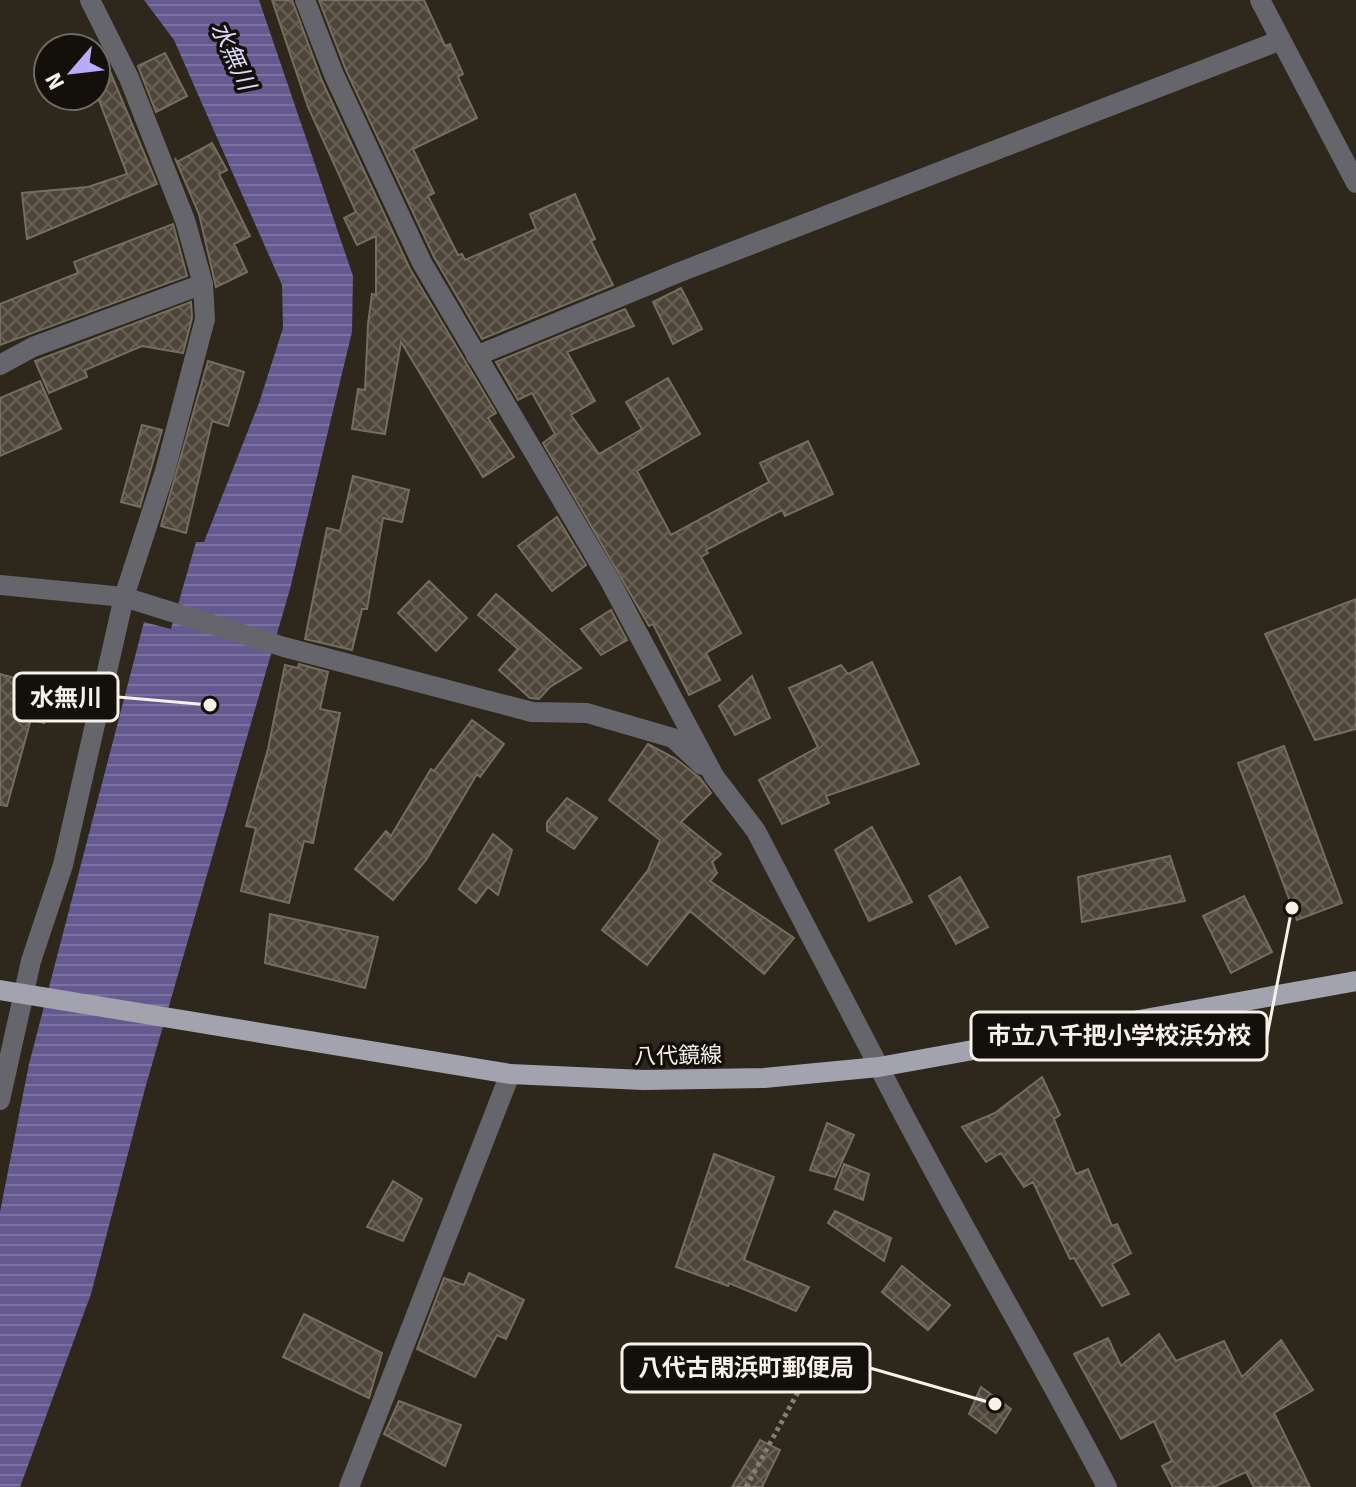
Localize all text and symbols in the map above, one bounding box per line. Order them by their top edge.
water label: 水無川 [204,17,263,98]
north arrow [32,32,112,112]
text: N [39,68,70,94]
callout: 水無川 [14,673,118,721]
text: 水無川 [30,683,102,713]
callout: 市立八千把小学校浜分校 [971,1012,1267,1060]
text: 市立八千把小学校浜分校 [987,1021,1251,1051]
street label: 八代鏡線 [634,1041,722,1070]
callout: 八代古閑浜町郵便局 [622,1344,870,1392]
text: 八代古閑浜町郵便局 [638,1353,854,1383]

